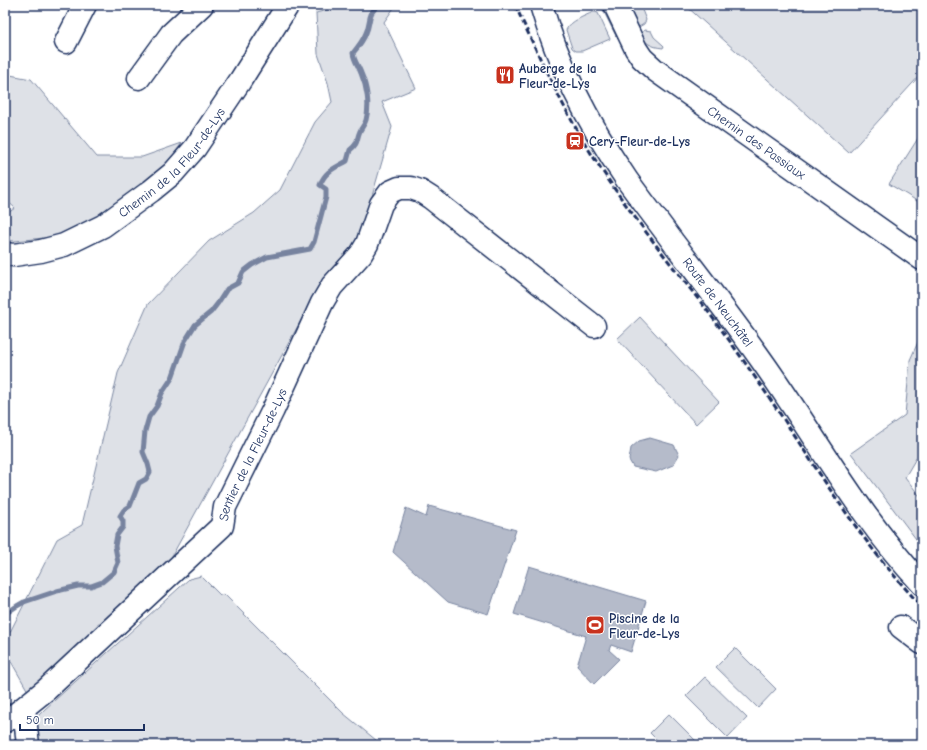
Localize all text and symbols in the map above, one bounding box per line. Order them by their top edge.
place label: Auberge de la Fleur-de-Lys [519,61,597,91]
restaurant icon: Auberge de la Fleur-de-Lys [494,64,516,86]
street label: Chemin des Passiaux [705,102,809,182]
street label: Chemin de la Fleur-de-Lys [115,104,228,220]
station icon: Cery-Fleur-de-Lys [564,130,586,152]
place label: Cery-Fleur-de-Lys [589,134,691,149]
street label: Route de Neuchâtel [680,254,757,349]
street label: Sentier de la Fleur-de-Lys [215,386,289,522]
place label: Piscine de la Fleur-de-Lys [609,611,680,641]
sports icon: Piscine de la Fleur-de-Lys [584,614,606,636]
scale bar [20,706,144,732]
text: 50 m [26,713,54,727]

